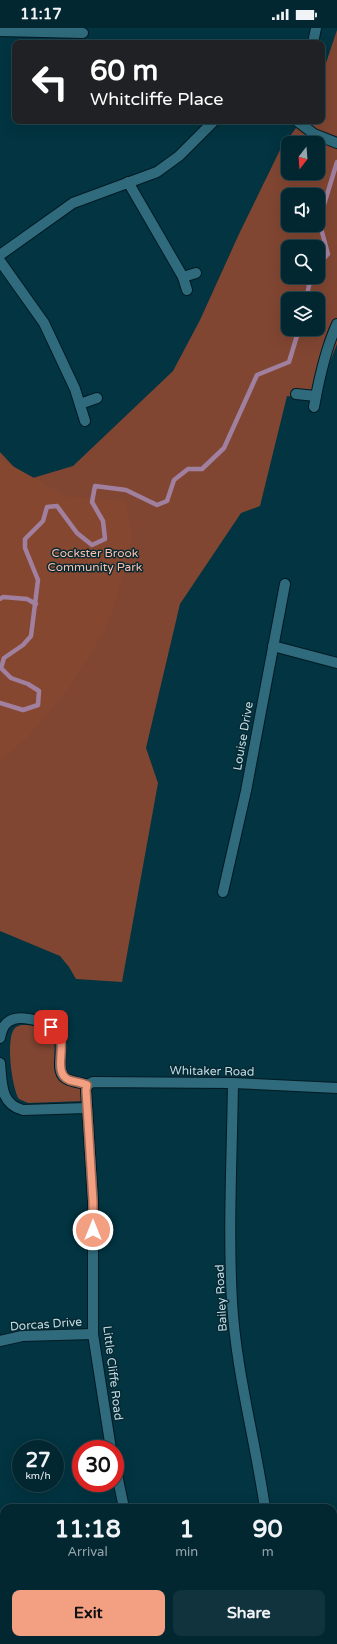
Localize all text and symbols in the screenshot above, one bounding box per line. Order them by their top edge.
text: 11:17 [20,5,62,23]
text: 60 m [90,54,158,88]
icon: left [24,56,76,108]
text: Whitcliffe Place [90,88,224,110]
north arrow [281,136,325,180]
map controls [281,136,325,336]
button: sound [281,188,325,232]
button: search [281,240,325,284]
button: layers [281,292,325,336]
park label: Cockster Brook Community Park [48,546,143,574]
street label: Louise Drive [230,700,256,772]
pin [34,1010,68,1044]
icon: arrive [40,1016,62,1038]
street label: Whitaker Road [169,1063,255,1079]
position arrow [72,1209,114,1251]
street label: Bailey Road [212,1264,230,1332]
street label: Dorcas Drive [10,1314,83,1333]
street label: Little Cliffe Road [100,1325,126,1421]
speed limit sign: 30 [72,1440,124,1492]
text: 27 [25,1449,51,1473]
text: km/h [25,1470,51,1482]
text: 11:18 [54,1515,121,1544]
text: 1 [179,1515,194,1544]
text: 90 [253,1515,283,1544]
text: Arrival [67,1544,108,1560]
text: min [175,1544,198,1560]
text: m [262,1544,274,1560]
button: Exit [12,1590,165,1636]
button: Share [173,1590,325,1636]

